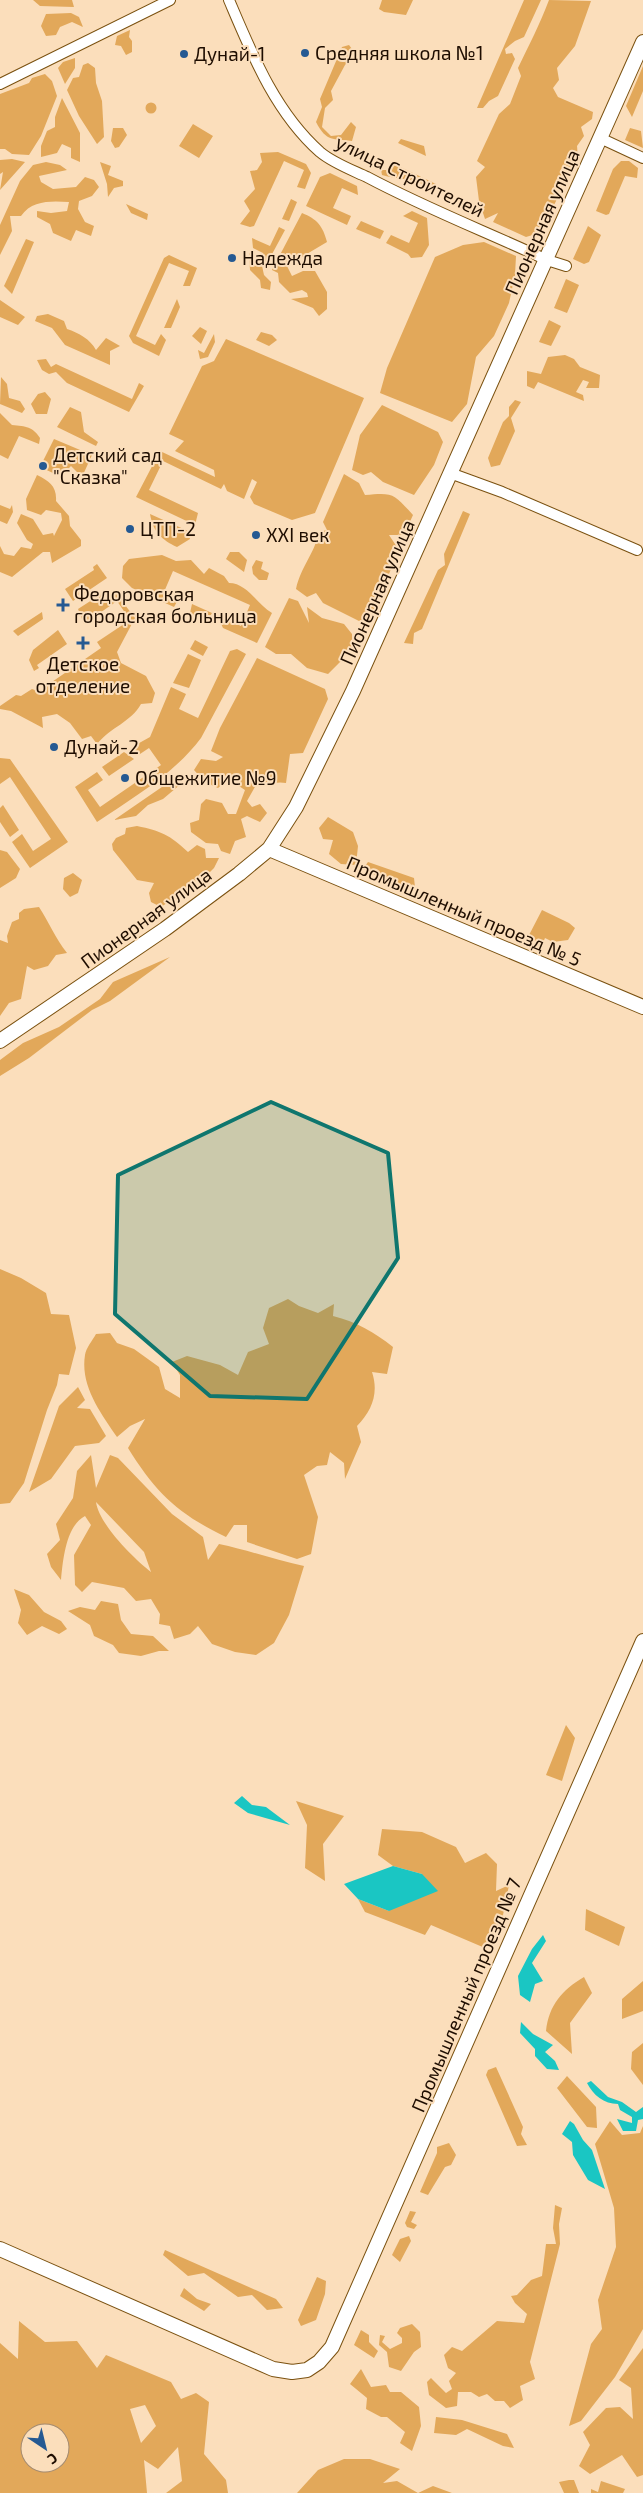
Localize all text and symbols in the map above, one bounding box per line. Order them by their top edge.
place label: Средняя школа №1 [315,41,483,64]
place label: Дунай-1 [194,42,265,66]
marker: Средняя школа №1 [299,47,311,59]
marker: Дунай-1 [178,48,190,60]
street label: улица Строителей [332,130,488,222]
street label: Пионерная улица [499,146,585,298]
place label: Надежда [242,246,323,269]
marker: Надежда [226,252,238,264]
place label: Детский сад "Сказка" [53,443,162,488]
marker: Детский сад "Сказка" [37,460,49,472]
street label: Пионерная улица [334,516,420,668]
place label: ЦТП-2 [140,517,196,540]
marker: ЦТП-2 [124,523,136,535]
place label: XXI век [266,523,329,546]
marker: XXI век [250,529,262,541]
place label: Федоровская городская больница [74,582,257,627]
marker: Федоровская городская больница [56,598,70,612]
marker: Детское отделение [76,636,90,650]
place label: Детское отделение [36,652,130,697]
place label: Дунай-2 [64,735,139,759]
marker: Дунай-2 [48,741,60,753]
place label: Общежитие №9 [135,766,277,789]
marker: Общежитие №9 [119,772,131,784]
street label: Промышленный проезд № 5 [343,851,585,970]
street label: Пионерная улица [76,862,216,974]
street label: Промышленный проезд № 7 [406,1874,525,2115]
north arrow [20,2423,70,2473]
text: С [44,2450,61,2468]

